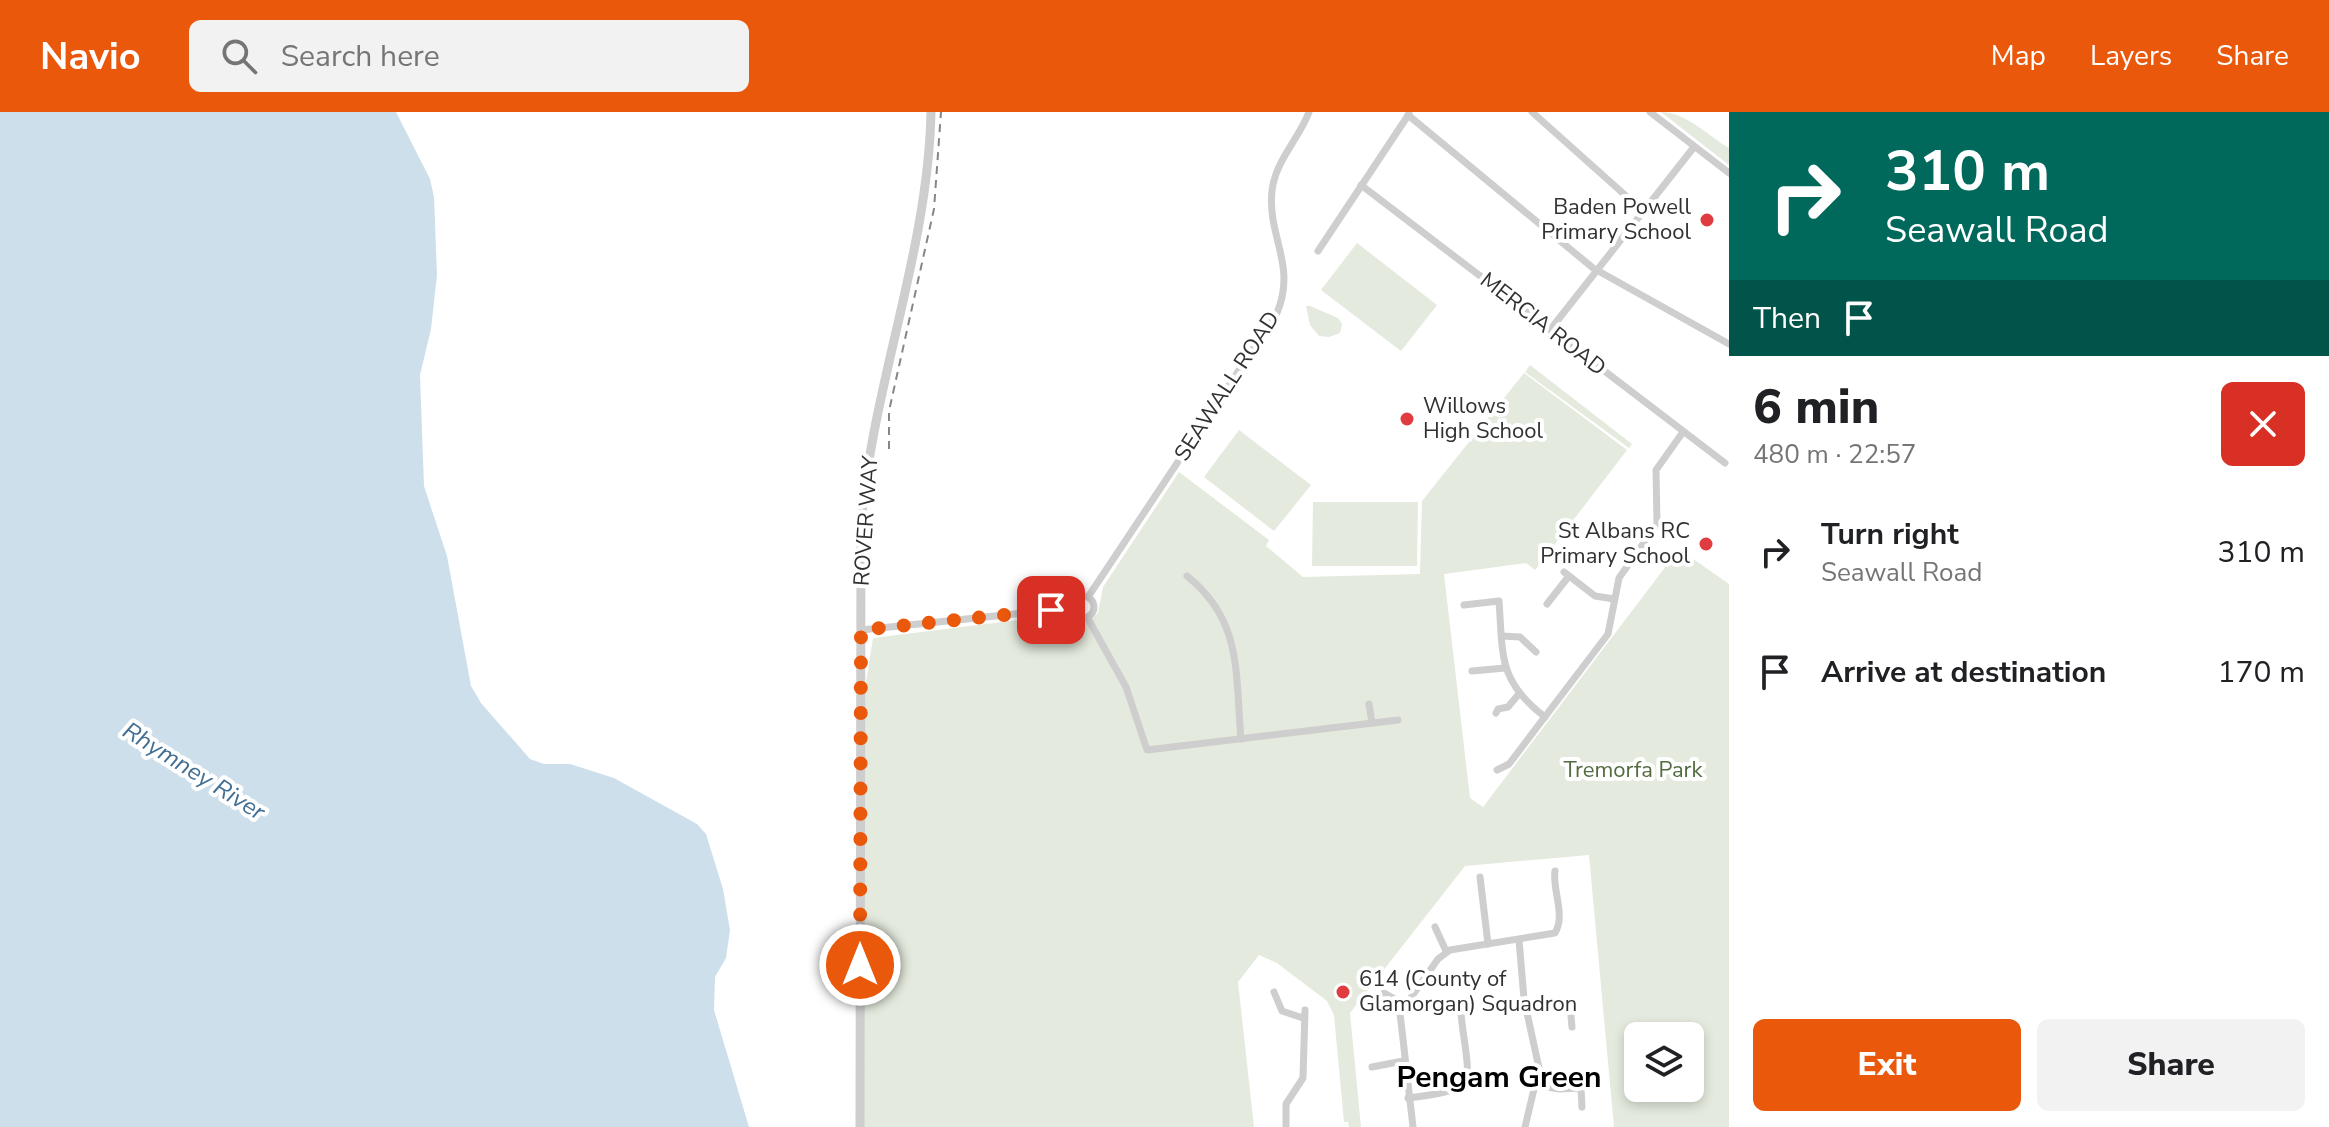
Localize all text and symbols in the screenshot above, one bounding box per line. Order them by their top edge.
search box [189,20,749,92]
text: Navio [40,31,141,82]
icon: search [217,34,261,78]
text: Search here [281,36,440,77]
text: Map [1991,37,2046,75]
text: Layers [2090,37,2172,75]
text: Share [2216,37,2289,75]
text: 310 m [1885,133,2050,210]
icon: right [1753,144,1857,248]
place label: Baden Powell Primary School [1541,192,1691,247]
text: Seawall Road [1885,206,2109,255]
marker: Baden Powell Primary School [1698,211,1716,229]
street label: MERCIA ROAD [1474,265,1612,383]
icon: arrive [1837,296,1881,340]
text: Then [1753,298,1821,339]
street label: SEAWALL ROAD [1167,305,1287,467]
text: 6 min [1753,374,1879,440]
button: close [2221,382,2305,466]
place label: Willows High School [1423,391,1544,446]
marker: Willows High School [1398,410,1416,428]
text: 480 m · 22:57 [1753,437,1916,472]
street label: ROVER WAY [846,454,886,587]
text: Turn right [1821,514,1959,555]
place label: St Albans RC Primary School [1540,516,1690,571]
icon: right [1753,530,1797,574]
text: 310 m [2218,532,2305,573]
marker: St Albans RC Primary School [1697,535,1715,553]
text: Seawall Road [1821,555,1982,590]
pin [1017,576,1085,644]
icon: arrive [1029,588,1073,632]
icon: arrive [1753,650,1797,694]
text: Arrive at destination [1821,652,2106,693]
text: 170 m [2218,652,2305,693]
water label: Rhymney River [117,714,273,828]
park label: Tremorfa Park [1564,755,1703,785]
position arrow [818,923,902,1007]
place label: 614 (County of Glamorgan) Squadron [1359,964,1577,1019]
marker: 614 (County of Glamorgan) Squadron [1334,983,1352,1001]
button: Exit [1753,1019,2021,1111]
button: Share [2037,1019,2305,1111]
map controls [1624,1022,1704,1102]
button: layers [1624,1022,1704,1102]
district label: Pengam Green [1396,1057,1602,1098]

